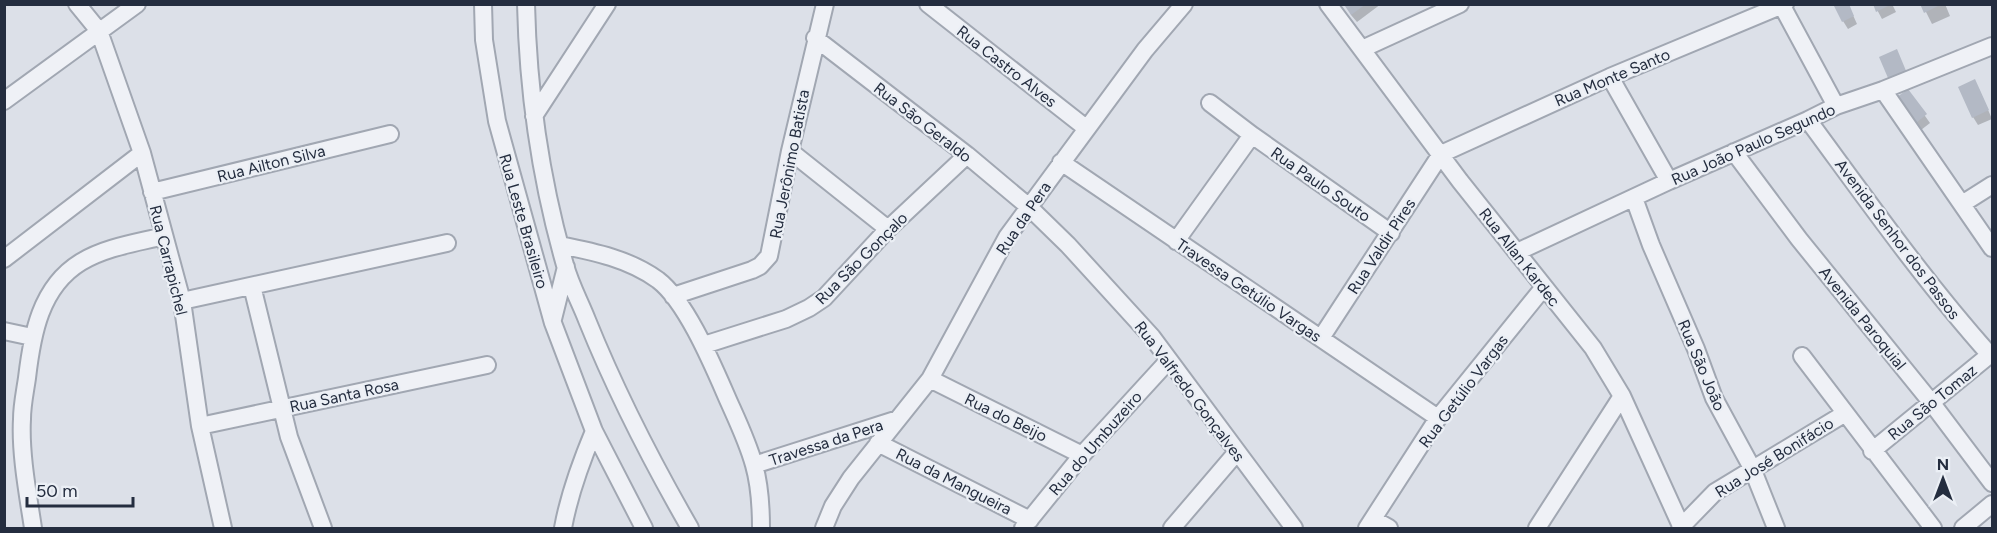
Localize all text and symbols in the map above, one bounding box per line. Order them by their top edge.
street label: Rua Castro Alves [953,21,1060,111]
street label: Rua Monte Santo [1552,45,1673,110]
street label: Rua São Geraldo [870,78,975,166]
street label: Rua Jerônimo Batista [766,88,813,240]
street label: Rua João Paulo Segundo [1668,100,1838,189]
street label: Rua Ailton Silva [215,141,327,186]
street label: Rua Paulo Souto [1267,143,1374,226]
street label: Rua Leste Brasileiro [495,152,552,291]
street label: Avenida Senhor dos Passos [1831,155,1964,323]
street label: Rua da Pera [992,178,1055,258]
street label: Rua Valdir Pires [1343,195,1419,298]
street label: Rua Carrapichel [146,203,191,317]
street label: Rua Allan Kardec [1475,204,1564,311]
street label: Rua São Gonçalo [811,208,911,308]
street label: Travessa Getúlio Vargas [1173,235,1325,346]
street label: Avenida Paroquial [1815,263,1910,374]
street label: Rua Valfredo Gonçalves [1131,317,1249,465]
street label: Rua São João [1674,317,1729,414]
street label: Rua Getúlio Vargas [1415,331,1512,451]
street label: Rua São Tomaz [1884,361,1981,444]
street label: Rua Santa Rosa [288,375,400,416]
street label: Rua do Umbuzeiro [1045,387,1146,499]
street label: Rua do Beijo [961,389,1050,446]
street label: Rua José Bonifácio [1712,413,1837,502]
street label: Travessa da Pera [767,415,885,470]
street label: Rua da Mangueira [893,444,1015,519]
north arrow [1913,449,1973,509]
text: N [1937,455,1949,474]
scale bar [27,470,134,508]
text: 50 m [36,480,78,502]

